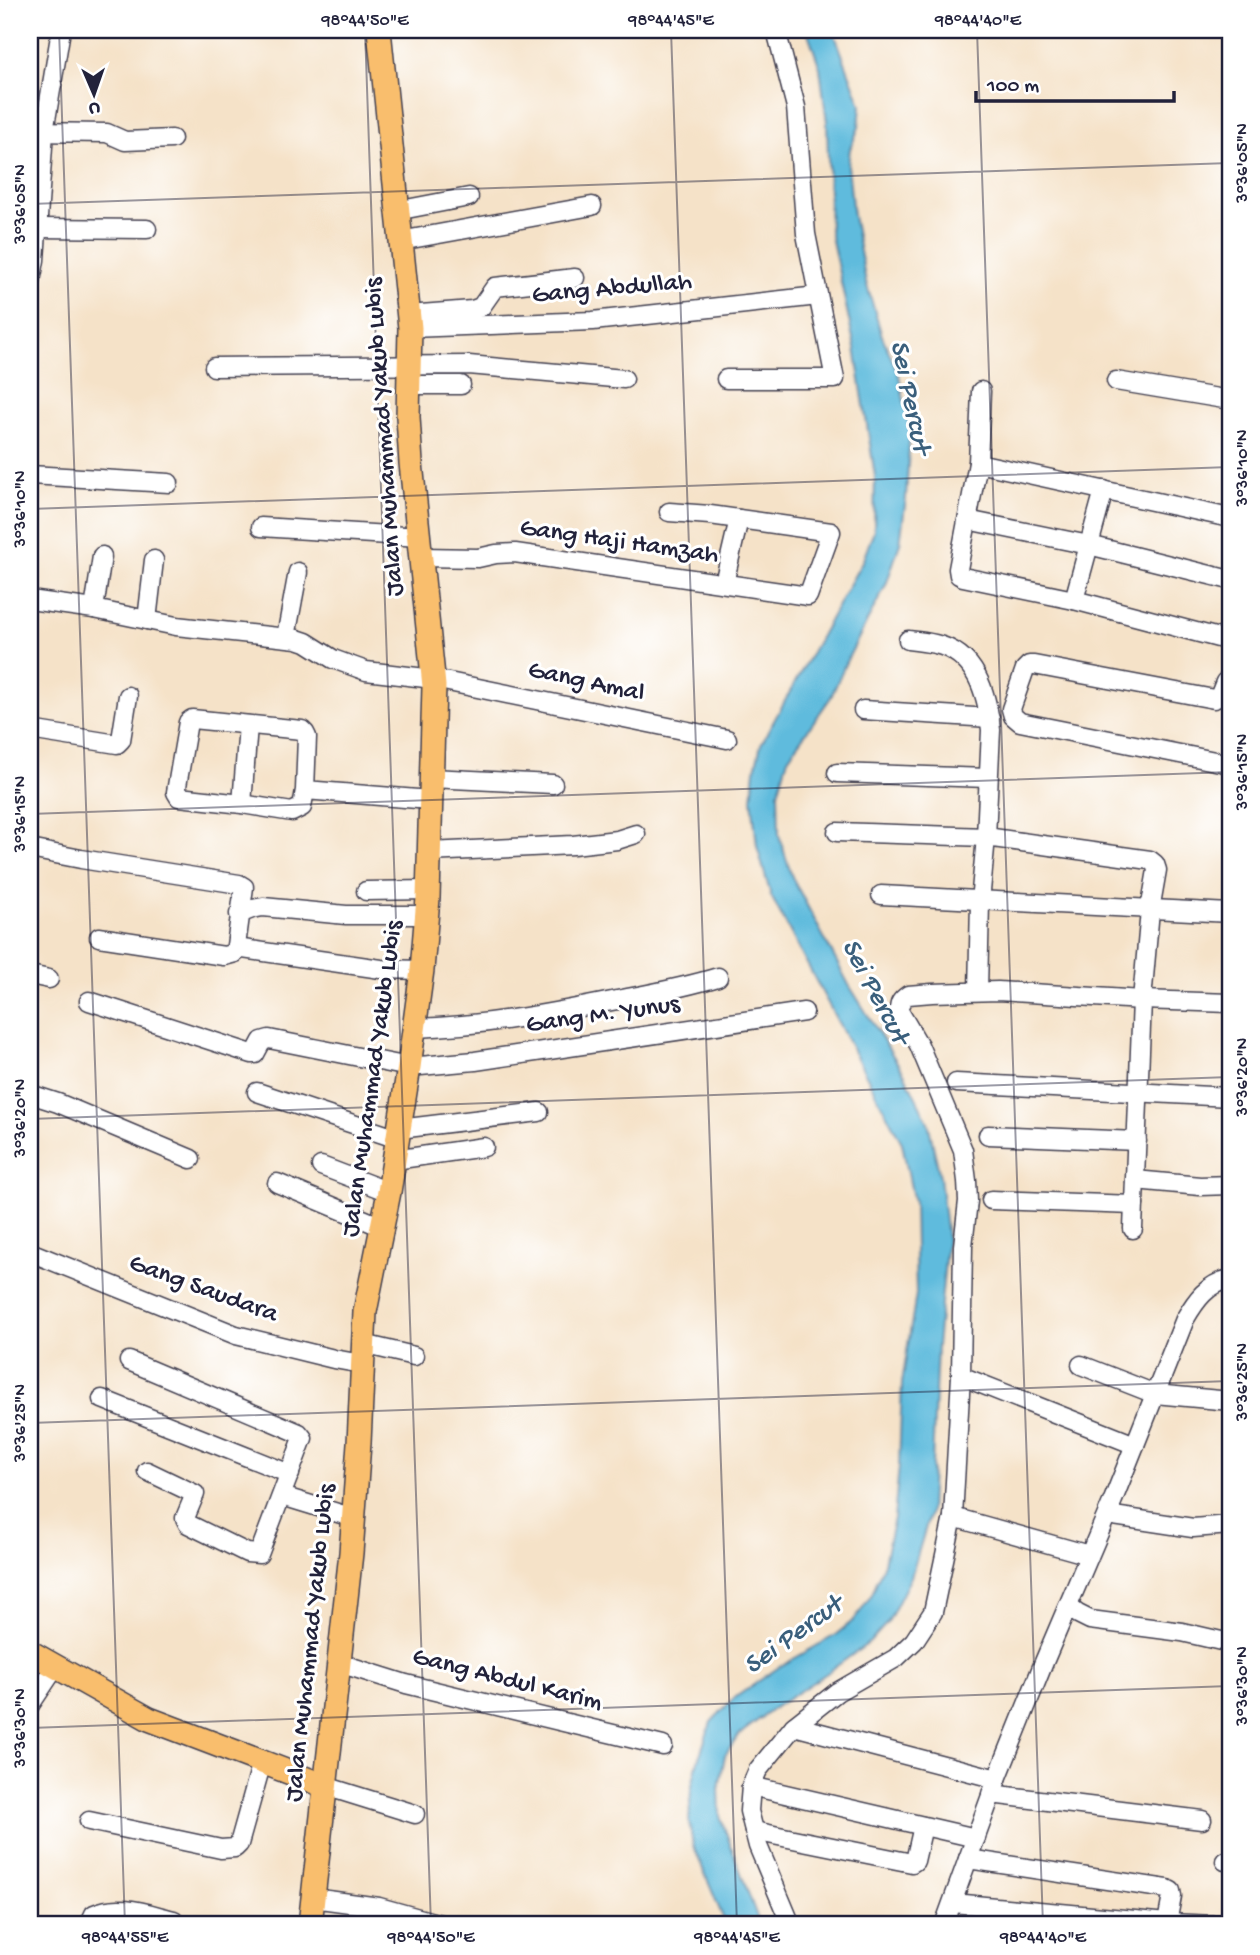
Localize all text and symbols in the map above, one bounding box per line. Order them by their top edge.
text: 98°44'50"E [321,11,409,32]
text: 98°44'45"E [627,11,714,32]
text: 98°44'40"E [934,11,1022,32]
north arrow [60,60,130,130]
scale bar [976,60,1174,104]
text: 100 m [986,75,1039,100]
text: U [89,96,100,119]
text: 3°36'05"N [1233,123,1254,204]
text: 3°36'05"N [11,164,32,245]
street label: Gang Abdullah [531,268,693,312]
street label: Jalan Muhammad Yakub Lubis [359,275,413,597]
water label: Sei Percut [881,338,938,461]
text: 3°36'10"N [1233,429,1254,508]
text: 3°36'10"N [11,470,32,549]
street label: Gang Haji Hamzah [518,514,720,572]
street label: Gang Amal [525,656,647,710]
text: 3°36'15"N [1233,734,1254,811]
text: 3°36'15"N [11,776,32,853]
street label: Jalan Muhammad Yakub Lubis [336,917,412,1239]
water label: Sei Percut [833,934,917,1054]
street label: Gang M. Yunus [524,990,683,1042]
text: 3°36'20"N [1233,1038,1254,1117]
text: 3°36'20"N [11,1079,32,1158]
street label: Gang Saudara [124,1249,283,1332]
text: 3°36'25"N [1233,1343,1254,1422]
text: 3°36'25"N [11,1384,32,1463]
street label: Jalan Muhammad Yakub Lubis [280,1481,344,1803]
water label: Sei Percut [738,1586,854,1683]
street label: Gang Abdul Karim [409,1642,605,1720]
text: 3°36'30"N [1233,1646,1254,1727]
text: 3°36'30"N [11,1688,32,1769]
text: 98°44'55"E [81,1928,169,1949]
text: 98°44'50"E [387,1928,475,1949]
text: 98°44'45"E [693,1928,780,1949]
text: 98°44'40"E [999,1928,1087,1949]

